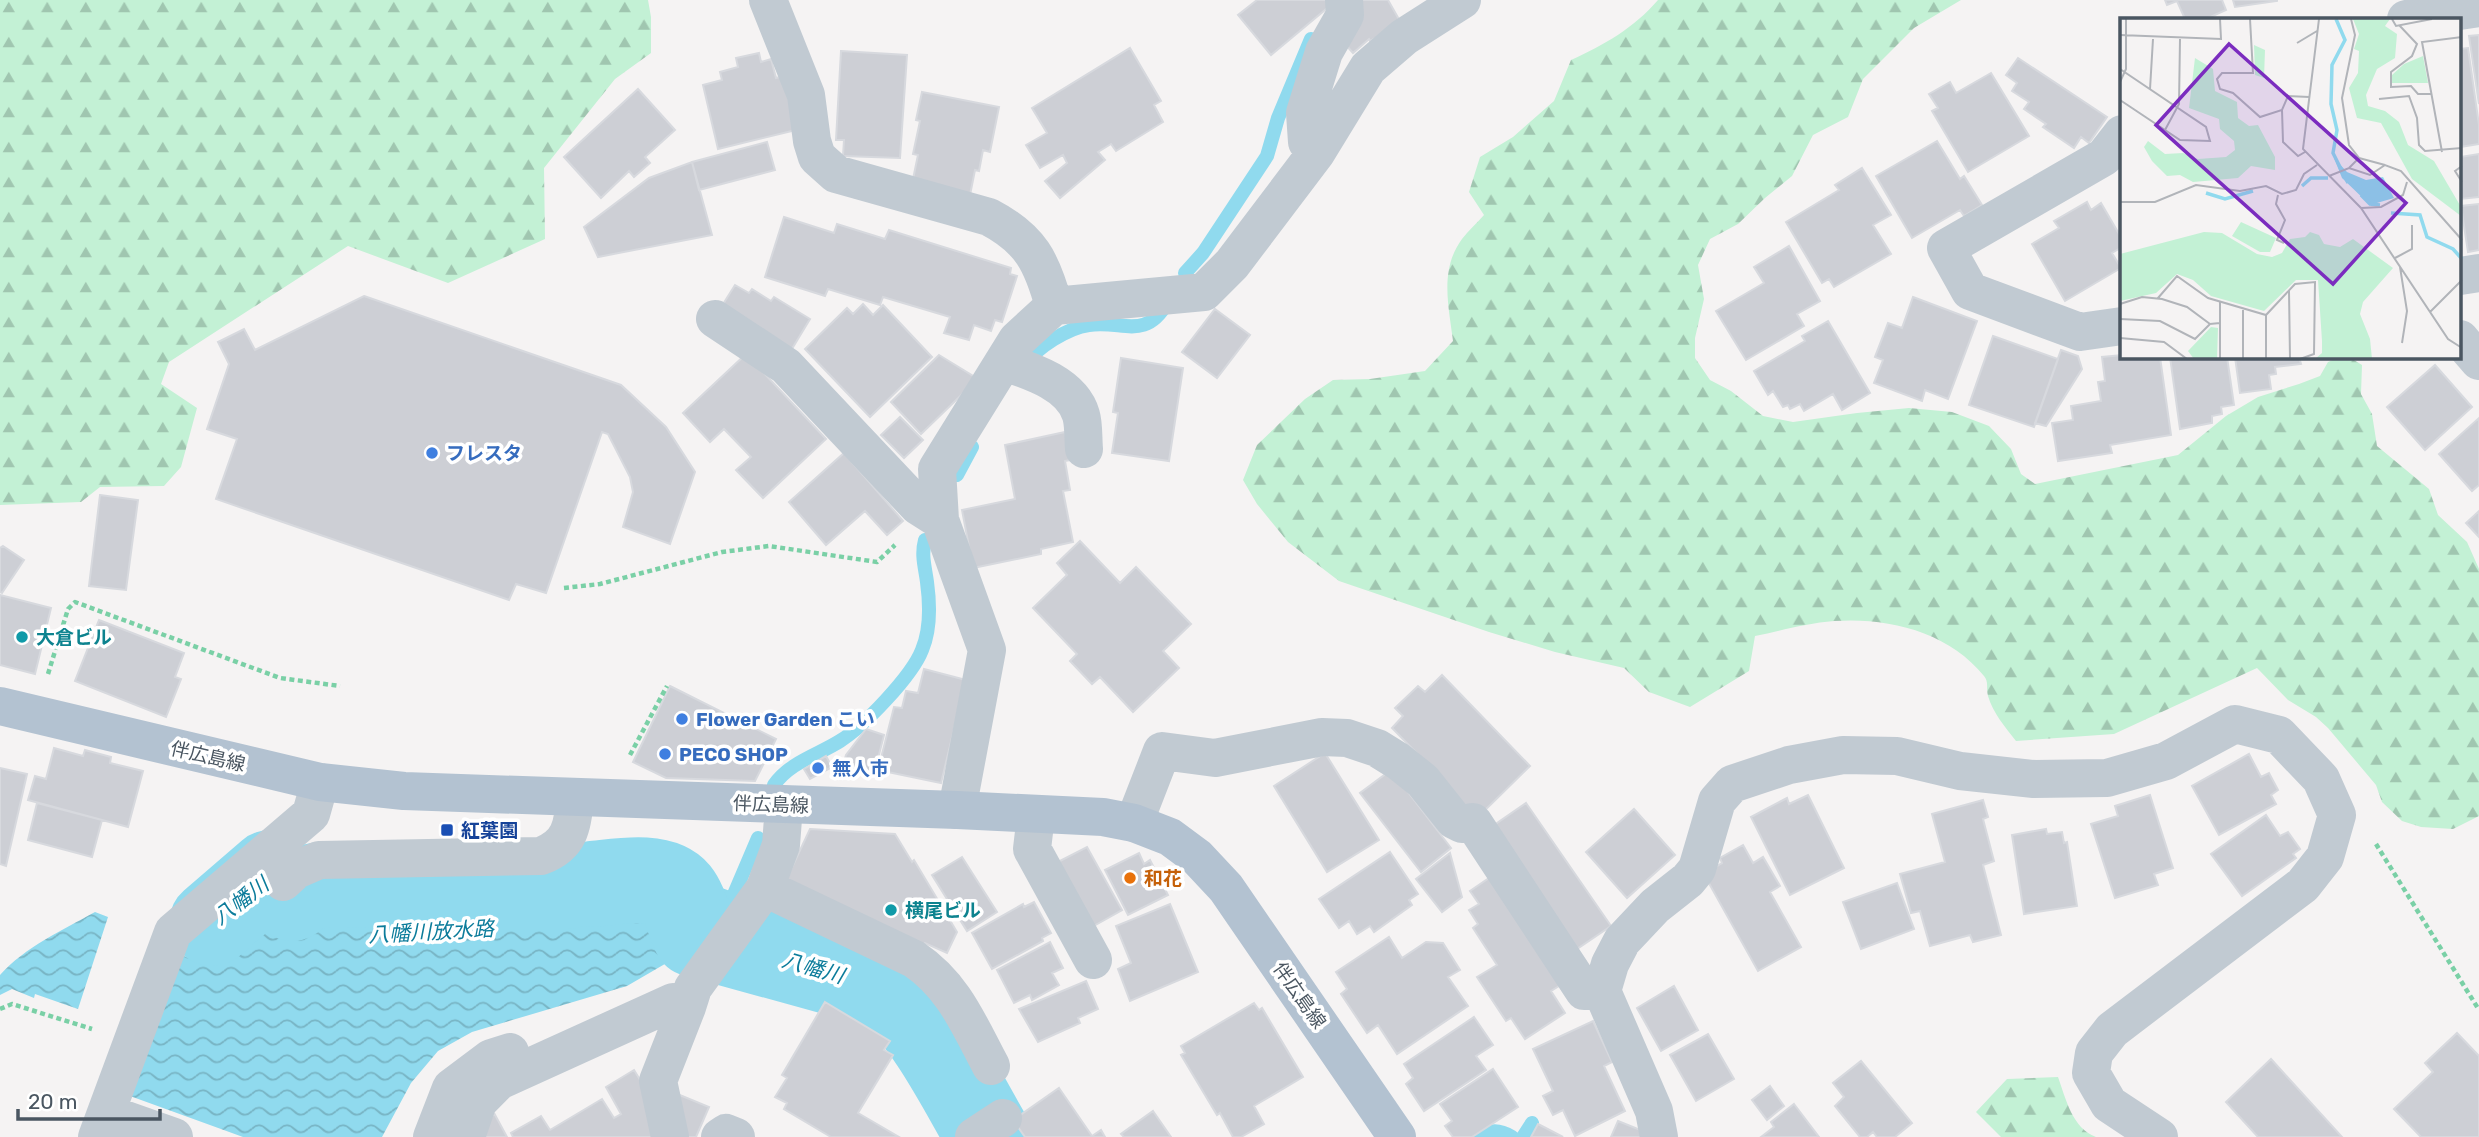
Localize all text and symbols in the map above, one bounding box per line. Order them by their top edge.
inset map [2120,18,2462,359]
place label: フレスタ [446,442,522,465]
marker: フレスタ [424,445,440,461]
place label: 大倉ビル [36,626,112,649]
marker: 大倉ビル [14,629,30,645]
place label: Flower Garden こい [696,708,875,731]
marker: Flower Garden こい [674,711,690,727]
street label: 伴広島線 [168,737,248,776]
place label: PECO SHOP [679,743,788,766]
marker: PECO SHOP [657,746,673,762]
place label: 無人市 [832,757,889,780]
marker: 無人市 [810,760,826,776]
street label: 伴広島線 [733,792,809,817]
place label: 紅葉園 [461,819,518,842]
marker: 紅葉園 [439,822,455,838]
place label: 和花 [1144,867,1182,890]
water label: 八幡川 [208,870,275,930]
marker: 和花 [1122,870,1138,886]
place label: 横尾ビル [905,899,981,922]
marker: 横尾ビル [883,902,899,918]
water label: 八幡川放水路 [367,916,497,947]
water label: 八幡川 [779,947,849,989]
street label: 伴広島線 [1268,958,1331,1033]
scale bar [18,1078,159,1122]
text: 20 m [28,1089,77,1114]

